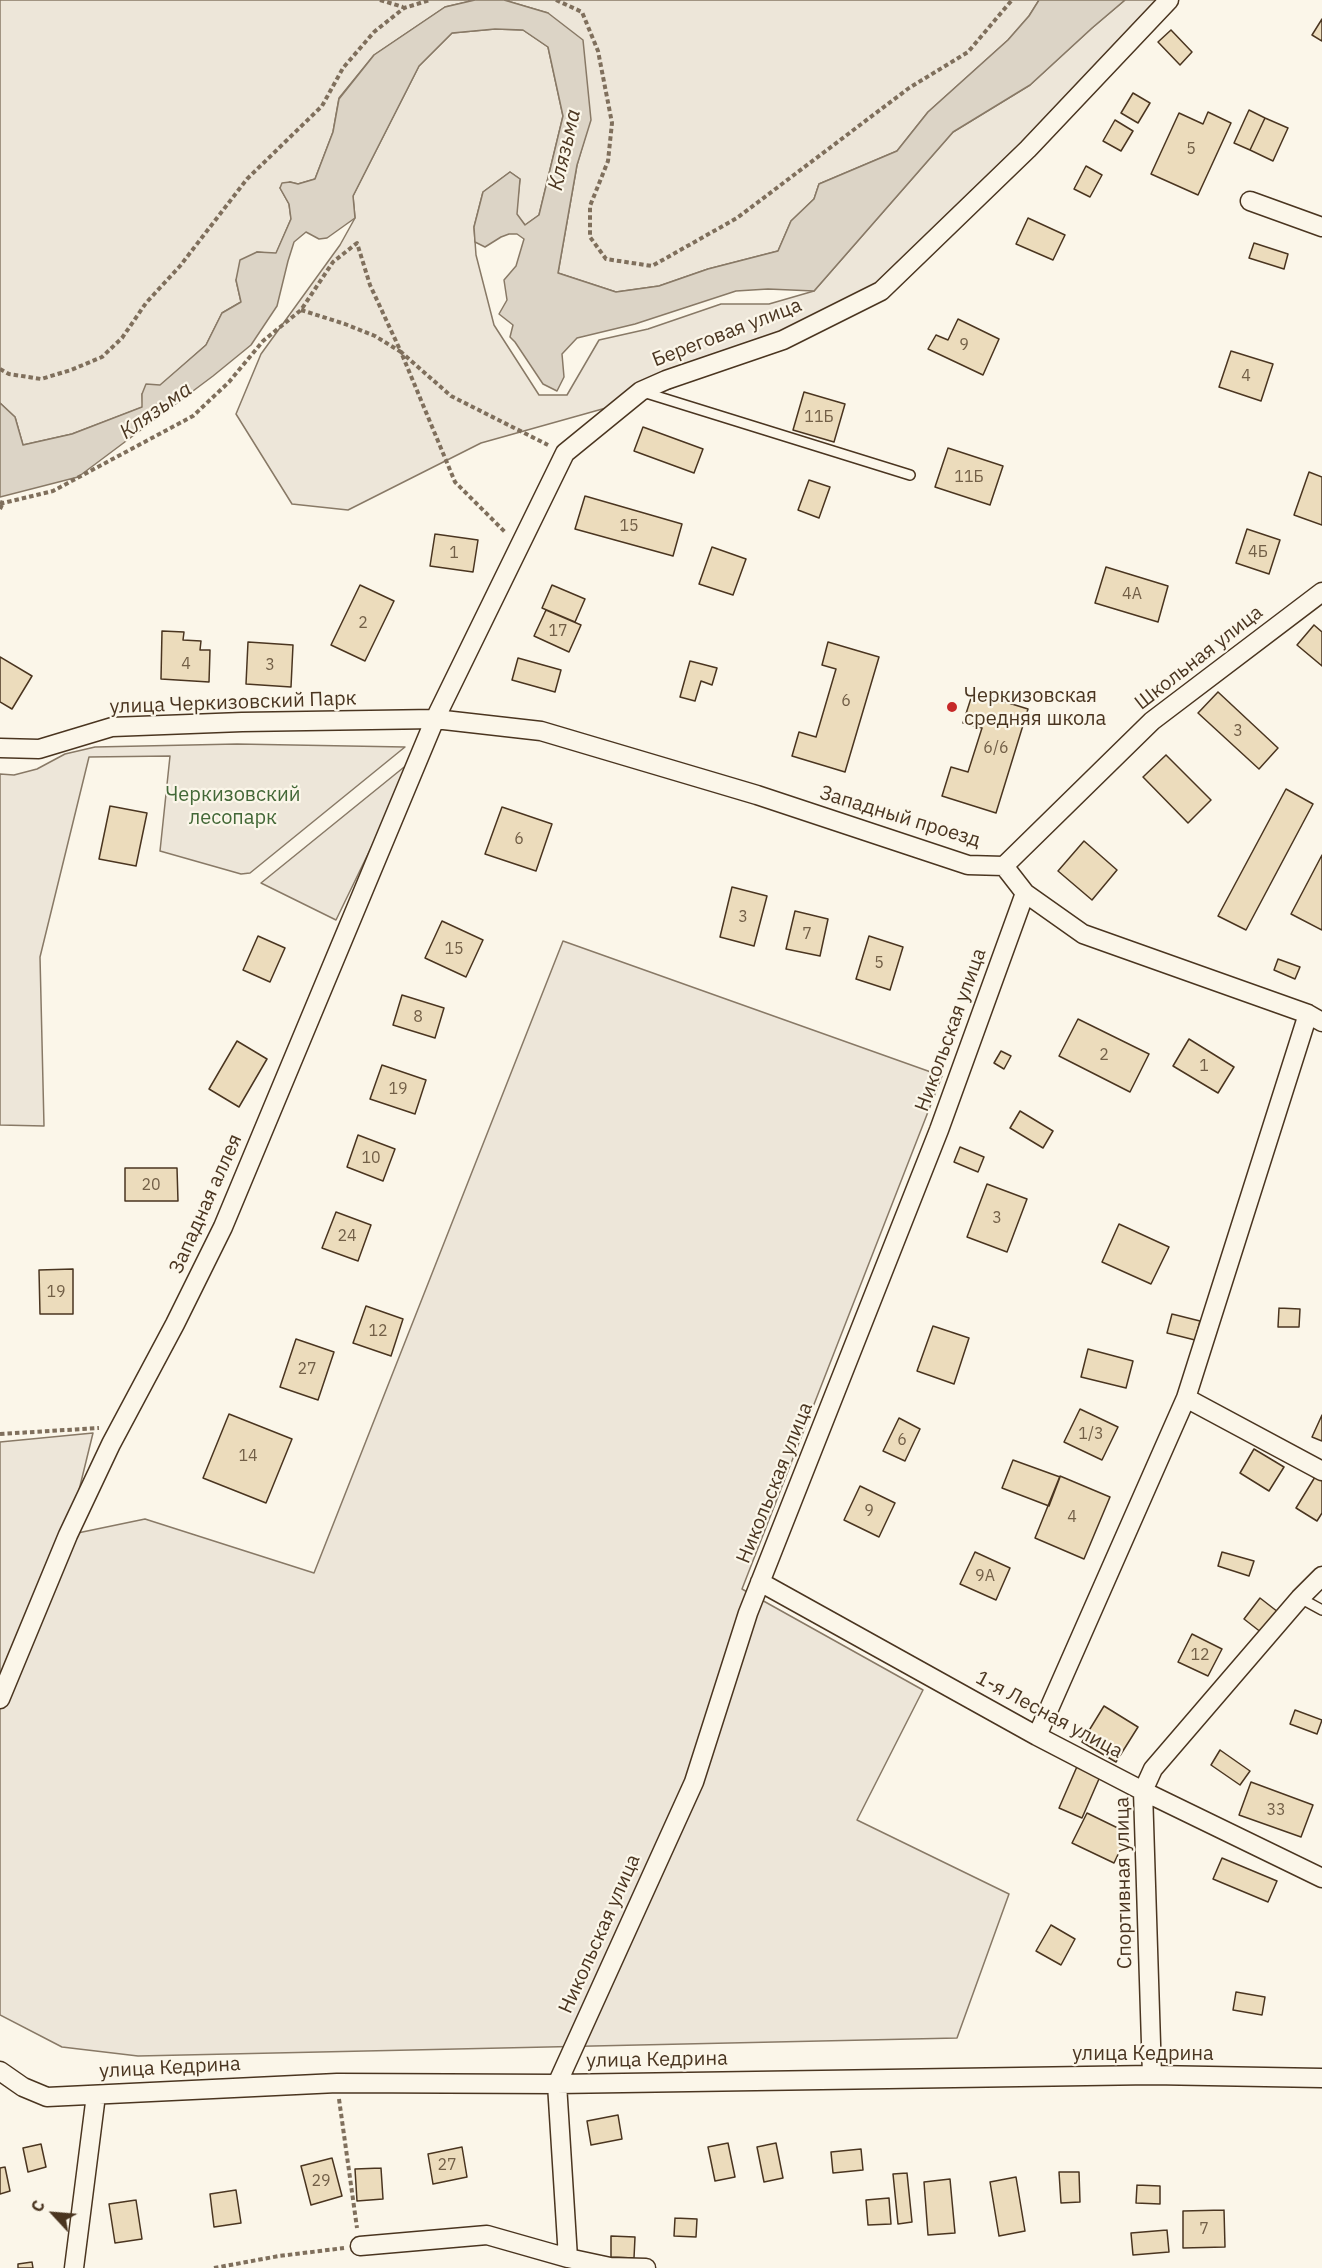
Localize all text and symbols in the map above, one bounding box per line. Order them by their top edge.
water label: Клязьма [543,107,587,193]
house number: 5 [1186,139,1196,159]
street label: Береговая улица [649,293,805,373]
house number: 9 [959,335,969,355]
house number: 4 [1241,366,1251,386]
water label: Клязьма [115,377,197,445]
house number: 11Б [804,407,834,427]
house number: 11Б [954,467,984,487]
house number: 15 [619,516,639,536]
house number: 4Б [1248,542,1268,562]
house number: 1 [449,543,459,563]
house number: 4А [1122,584,1142,604]
street label: Школьная улица [1130,601,1268,715]
house number: 2 [358,613,368,633]
house number: 17 [548,621,568,641]
house number: 4 [181,654,191,674]
house number: 3 [265,655,275,675]
place label: Черкизовская средняя школа [964,684,1106,731]
street label: улица Черкизовский Парк [109,687,357,719]
house number: 6 [841,691,851,711]
marker: Черкизовская средняя школа [945,700,959,714]
house number: 3 [1233,721,1243,741]
house number: 6/6 [983,738,1009,758]
street label: Западный проезд [817,781,983,853]
park label: Черкизовский лесопарк [165,783,301,830]
house number: 6 [514,829,524,849]
house number: 3 [738,907,748,927]
house number: 7 [802,924,812,944]
house number: 15 [444,939,464,959]
street label: Никольская улица [910,945,992,1115]
house number: 5 [874,953,884,973]
house number: 8 [413,1007,423,1027]
house number: 2 [1099,1045,1109,1065]
house number: 1 [1199,1056,1209,1076]
house number: 19 [388,1079,408,1099]
street label: Западная аллея [165,1131,247,1277]
house number: 10 [361,1148,381,1168]
house number: 20 [141,1175,161,1195]
house number: 3 [992,1208,1002,1228]
house number: 24 [337,1226,357,1246]
house number: 19 [46,1282,66,1302]
house number: 12 [368,1321,388,1341]
house number: 27 [297,1359,317,1379]
street label: Никольская улица [732,1399,818,1567]
house number: 1/3 [1078,1424,1104,1444]
house number: 6 [897,1430,907,1450]
house number: 14 [238,1446,258,1466]
house number: 9 [864,1501,874,1521]
house number: 4 [1067,1507,1077,1527]
house number: 9А [975,1566,995,1586]
house number: 12 [1190,1645,1210,1665]
street label: 1-я Лесная улица [971,1666,1127,1764]
street label: Спортивная улица [1111,1797,1137,1969]
house number: 33 [1266,1800,1286,1820]
street label: Никольская улица [554,1851,646,2017]
street label: улица Кедрина [1072,2042,1214,2066]
street label: улица Кедрина [586,2047,728,2073]
street label: улица Кедрина [99,2052,241,2084]
house number: 27 [437,2155,457,2175]
house number: 29 [311,2171,331,2191]
north arrow [24,2184,84,2244]
text: С [27,2197,49,2215]
house number: 7 [1199,2219,1209,2239]

